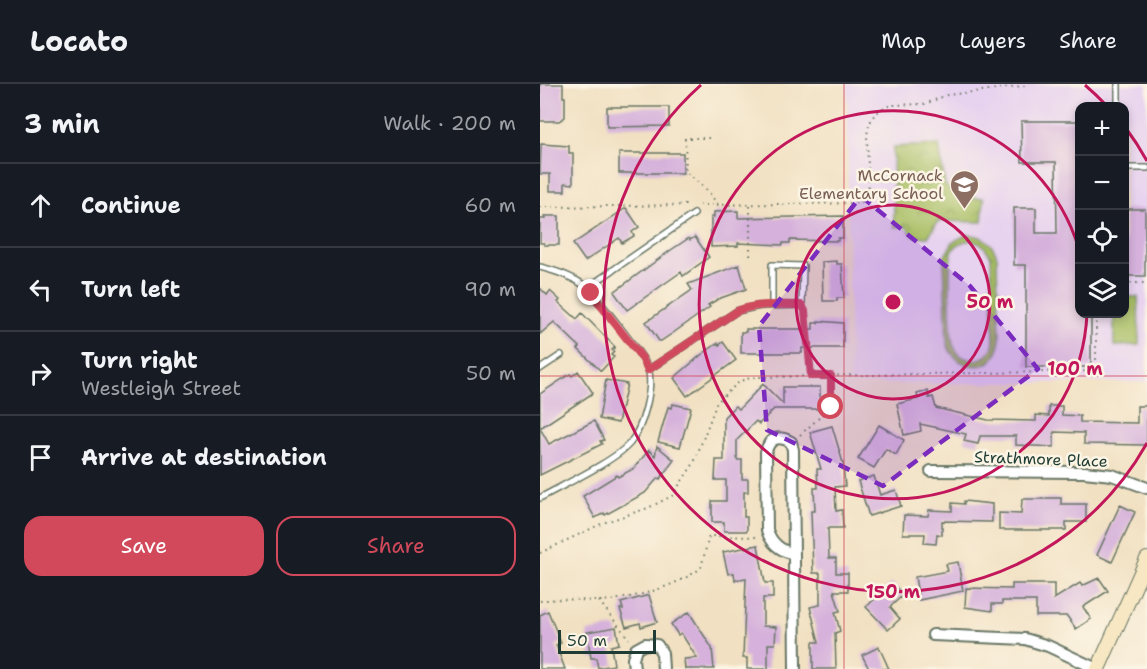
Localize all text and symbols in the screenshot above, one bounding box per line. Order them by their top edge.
text: Locato [30,22,128,60]
text: Map [881,27,926,55]
text: Layers [959,27,1026,55]
text: Share [1059,27,1117,55]
map controls [1075,102,1129,318]
button: + [1075,102,1129,156]
text: 3 min [24,106,100,141]
text: Walk · 200 m [383,110,516,136]
button: − [1075,156,1129,210]
place label: McCornack Elementary School [799,165,943,204]
school or university icon: McCornack Elementary School [948,168,980,210]
icon: ahead [24,189,57,222]
text: Continue [81,191,181,220]
text: 60 m [464,192,516,218]
button: locate [1075,210,1129,264]
button: layers [1075,264,1129,318]
icon: left [24,273,57,306]
text: Turn left [81,275,180,304]
text: 90 m [464,276,516,302]
route end [577,279,603,305]
text: 50 m [967,290,1014,314]
centre of rings [883,292,903,312]
text: Turn right [81,346,198,375]
icon: right [24,357,57,390]
text: 100 m [1047,357,1103,381]
text: 50 m [466,360,516,386]
text: Westleigh Street [81,375,241,401]
route start [817,393,843,419]
icon: arrive [24,441,57,474]
text: Arrive at destination [81,443,327,472]
street label: Strathmore Place [974,446,1108,472]
button: Save [24,516,264,576]
button: Share [276,516,516,576]
text: 150 m [866,580,921,604]
scale bar [558,627,656,654]
text: 50 m [567,630,607,651]

